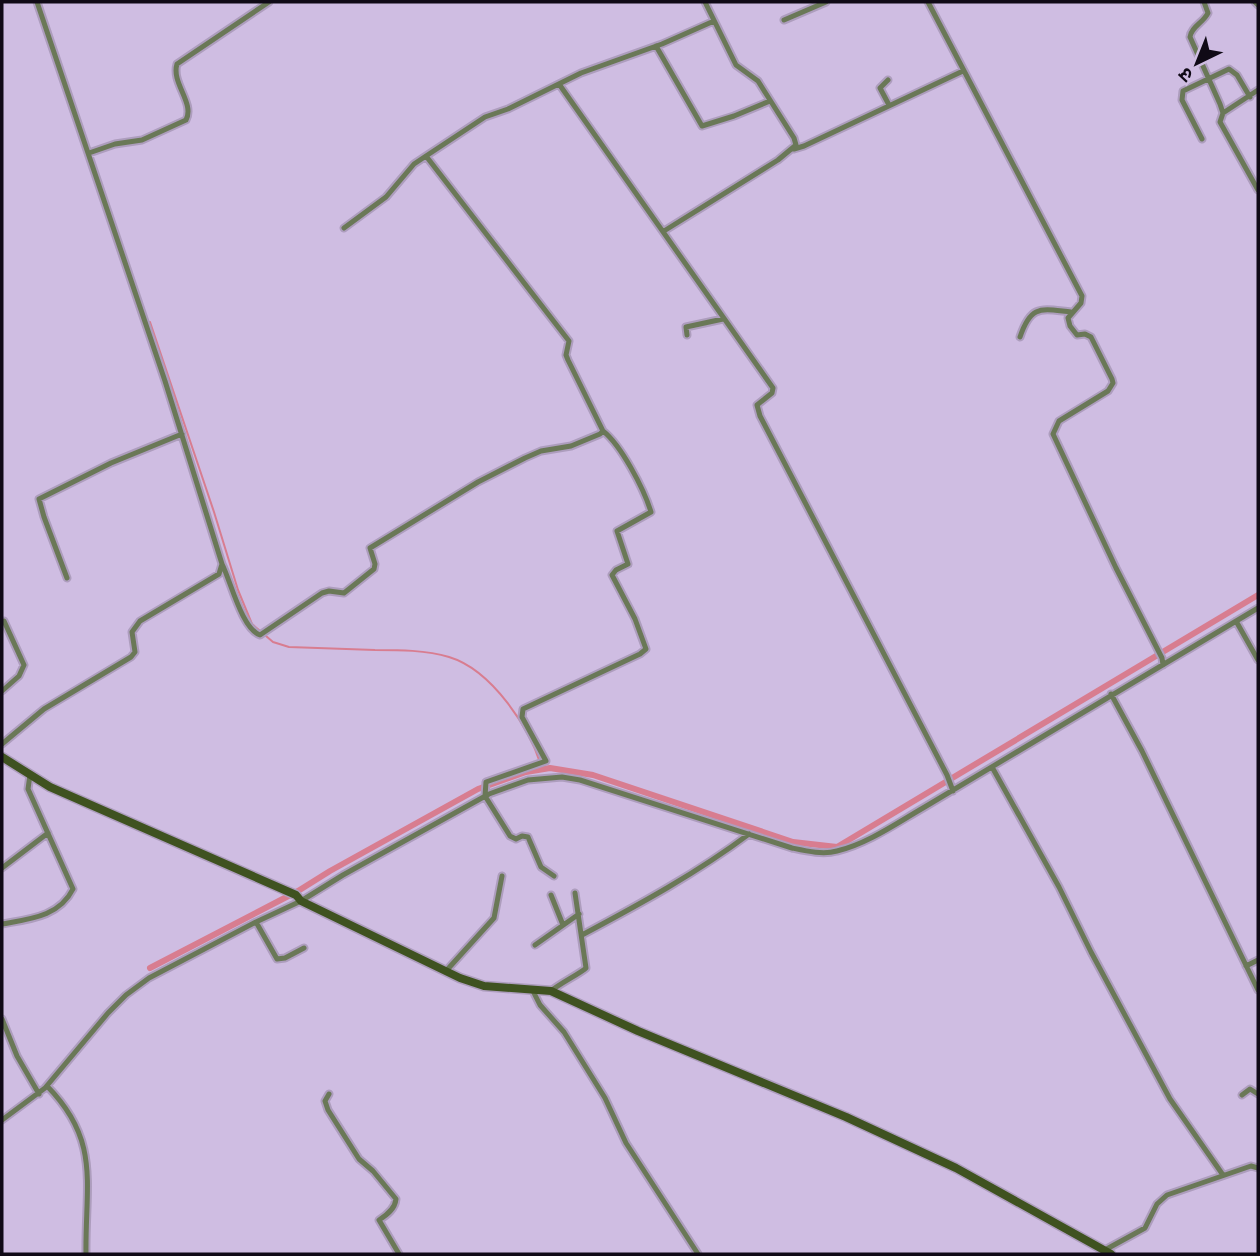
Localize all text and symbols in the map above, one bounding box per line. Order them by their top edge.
north arrow [1162,28,1232,98]
text: उ [1173,62,1198,87]

